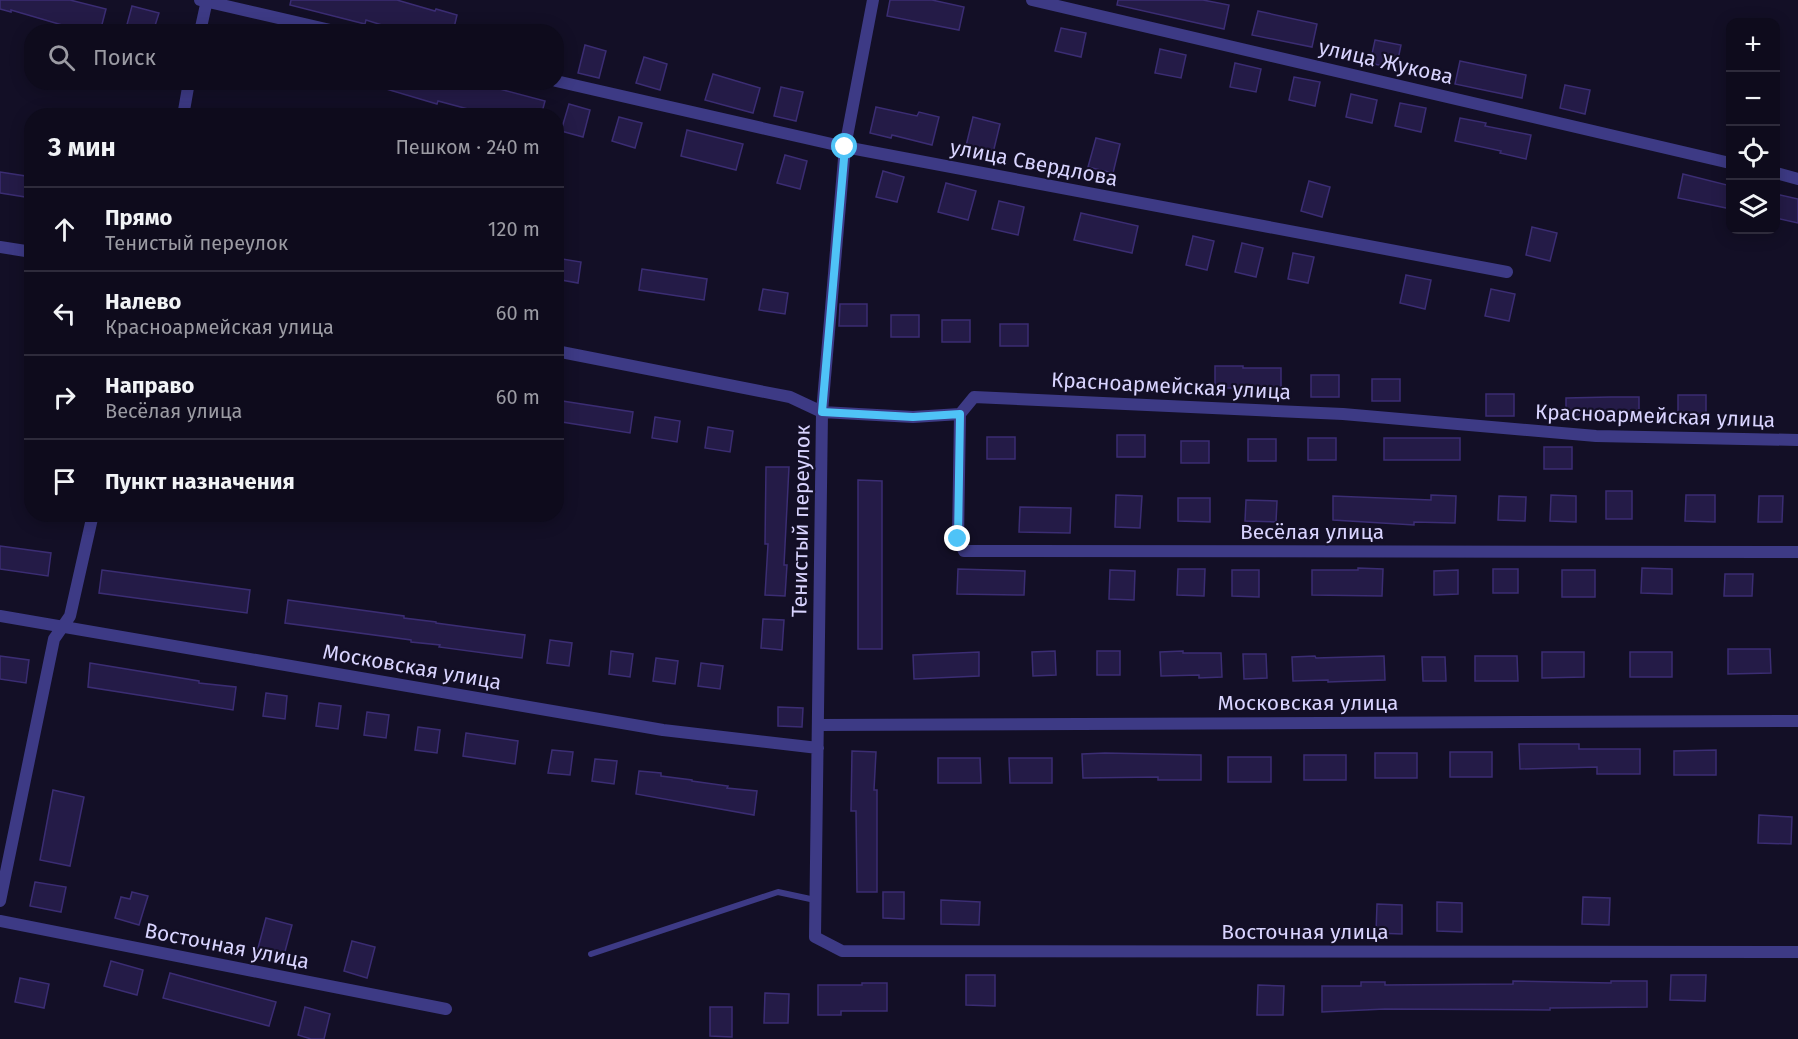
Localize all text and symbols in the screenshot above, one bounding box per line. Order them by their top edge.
map controls [1726,18,1780,234]
button: + [1726,18,1780,72]
search box [24,24,564,90]
street label: улица Жукова [1316,34,1456,90]
icon: search [45,41,78,74]
text: Поиск [93,44,156,71]
button: − [1726,72,1780,126]
button: locate [1726,126,1780,180]
text: 3 мин [48,132,116,163]
route start [831,133,857,159]
street label: улица Свердлова [948,134,1120,192]
text: Пешком · 240 m [395,135,540,159]
button: layers [1726,180,1780,234]
text: Прямо [105,204,172,231]
icon: ahead [48,213,81,246]
text: 120 m [488,217,540,241]
text: Тенистый переулок [105,231,288,255]
text: Налево [105,288,181,315]
icon: left [48,297,81,330]
text: 60 m [496,301,540,325]
text: Красноармейская улица [105,315,334,339]
street label: Красноармейская улица [1050,367,1292,405]
text: Направо [105,372,194,399]
icon: right [48,381,81,414]
text: 60 m [496,385,540,409]
text: Весёлая улица [105,399,242,423]
street label: Красноармейская улица [1534,399,1776,433]
street label: Тенистый переулок [786,425,816,617]
icon: arrive [48,465,81,498]
text: Пункт назначения [105,468,295,495]
street label: Весёлая улица [1240,519,1384,545]
route end [944,525,970,551]
street label: Московская улица [321,638,503,696]
street label: Московская улица [1217,690,1399,716]
street label: Восточная улица [142,917,312,975]
street label: Восточная улица [1221,919,1389,945]

